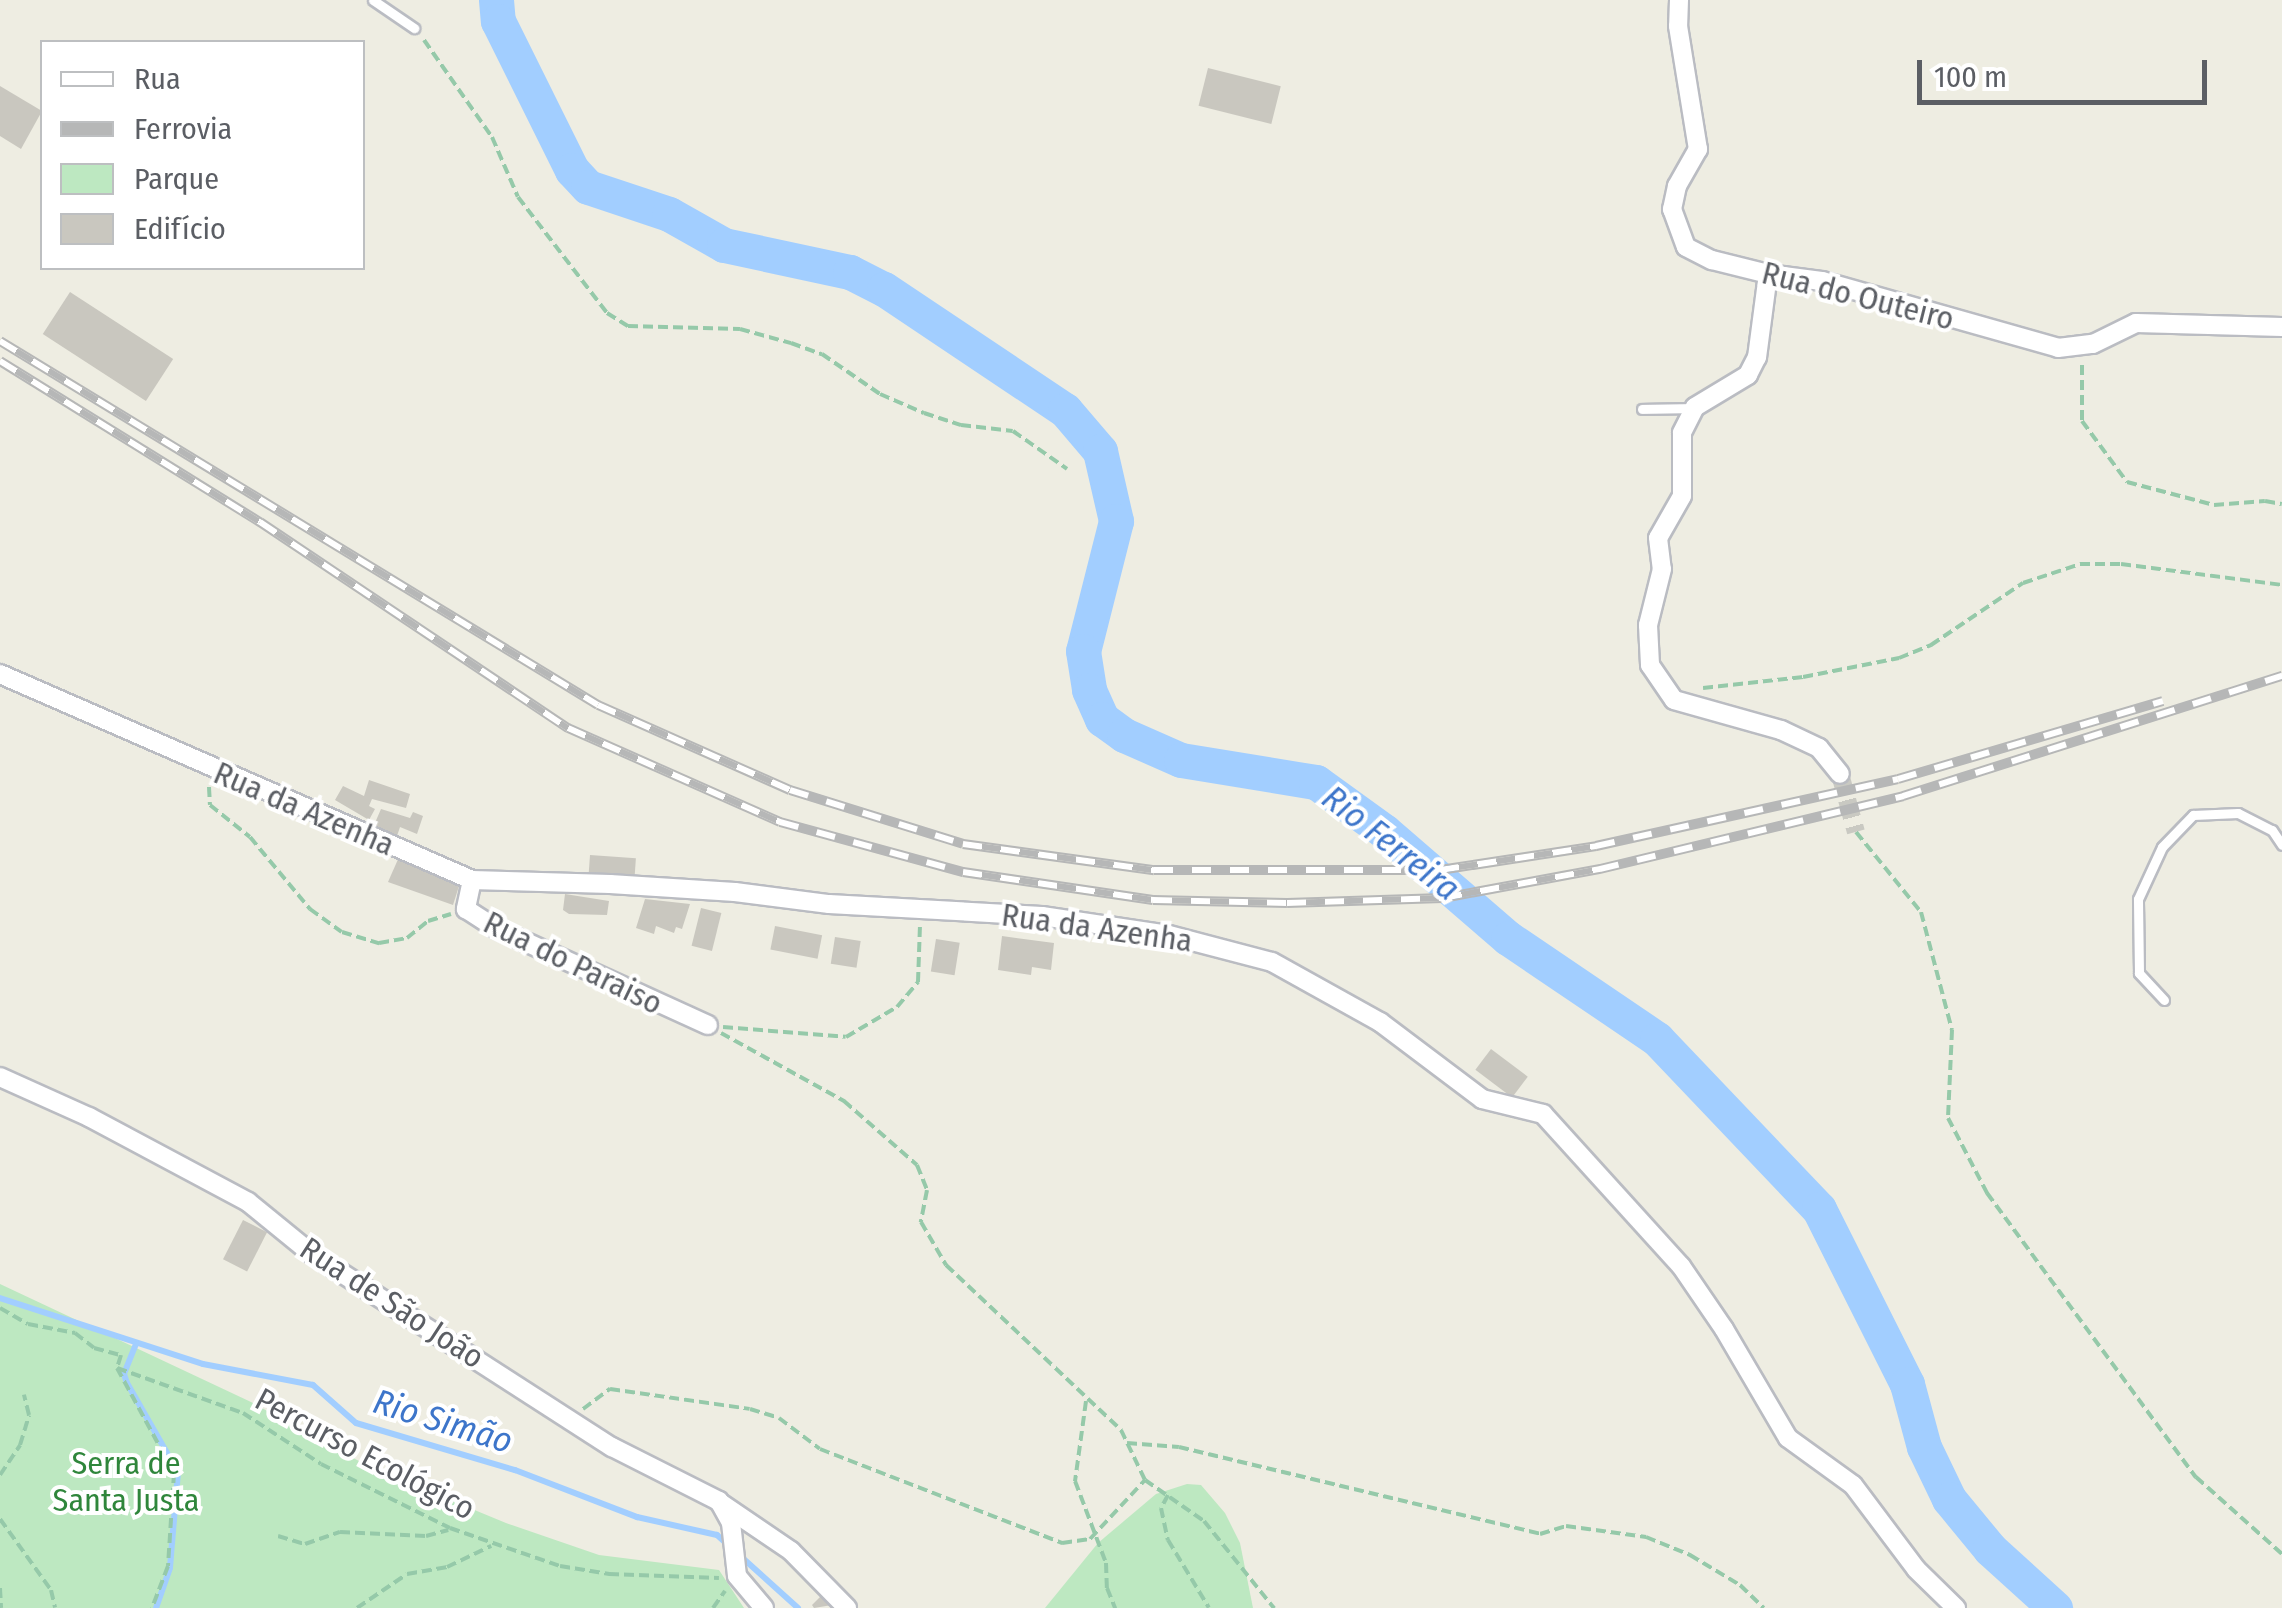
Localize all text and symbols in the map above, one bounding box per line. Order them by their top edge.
legend [40,40,365,270]
scale bar [1922,40,2212,102]
text: 100 m [1934,59,2007,95]
text: Rua [134,61,181,97]
text: Ferrovia [134,111,232,147]
text: Parque [134,161,219,197]
text: Edifício [134,211,226,247]
street label: Rua do Outeiro [1758,254,1958,338]
street label: Rua da Azenha [208,754,400,864]
water label: Rio Ferreira [1314,776,1468,910]
street label: Rua da Azenha [999,896,1195,960]
street label: Rua do Paraiso [477,903,669,1023]
street label: Rua de São João [293,1229,491,1377]
street label: Percurso Ecológico [249,1380,481,1528]
water label: Rio Simão [368,1380,518,1462]
park label: Serra de Santa Justa [53,1445,199,1520]

